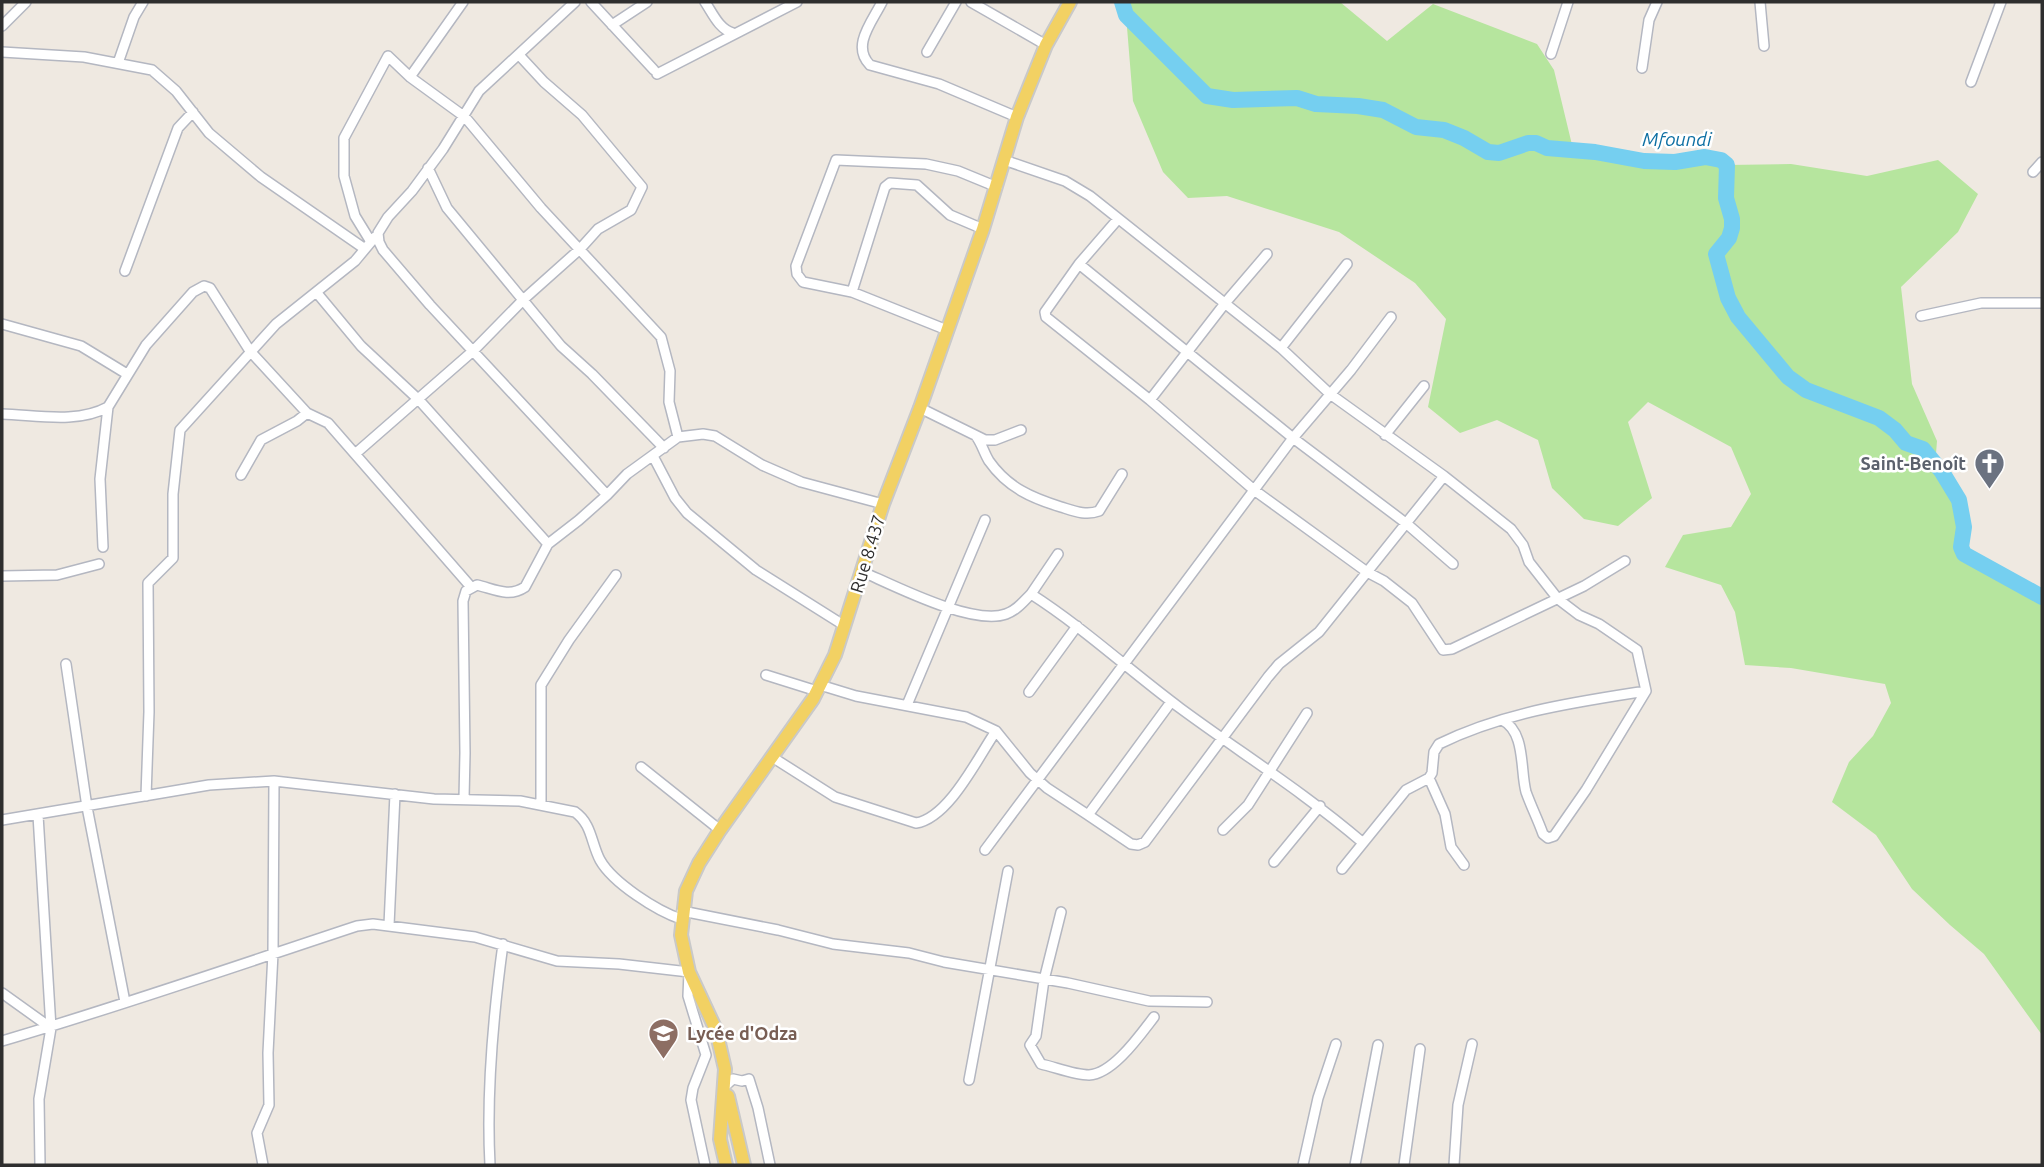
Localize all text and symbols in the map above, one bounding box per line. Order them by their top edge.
water label: Mfoundi [1642,128,1713,150]
church icon: Saint-Benoît [1972,447,2006,491]
place label: Saint-Benoît [1860,453,1966,473]
street label: Rue 8.437 [846,512,888,595]
school or university icon: Lycée d'Odza [647,1017,681,1061]
place label: Lycée d'Odza [687,1023,798,1043]

